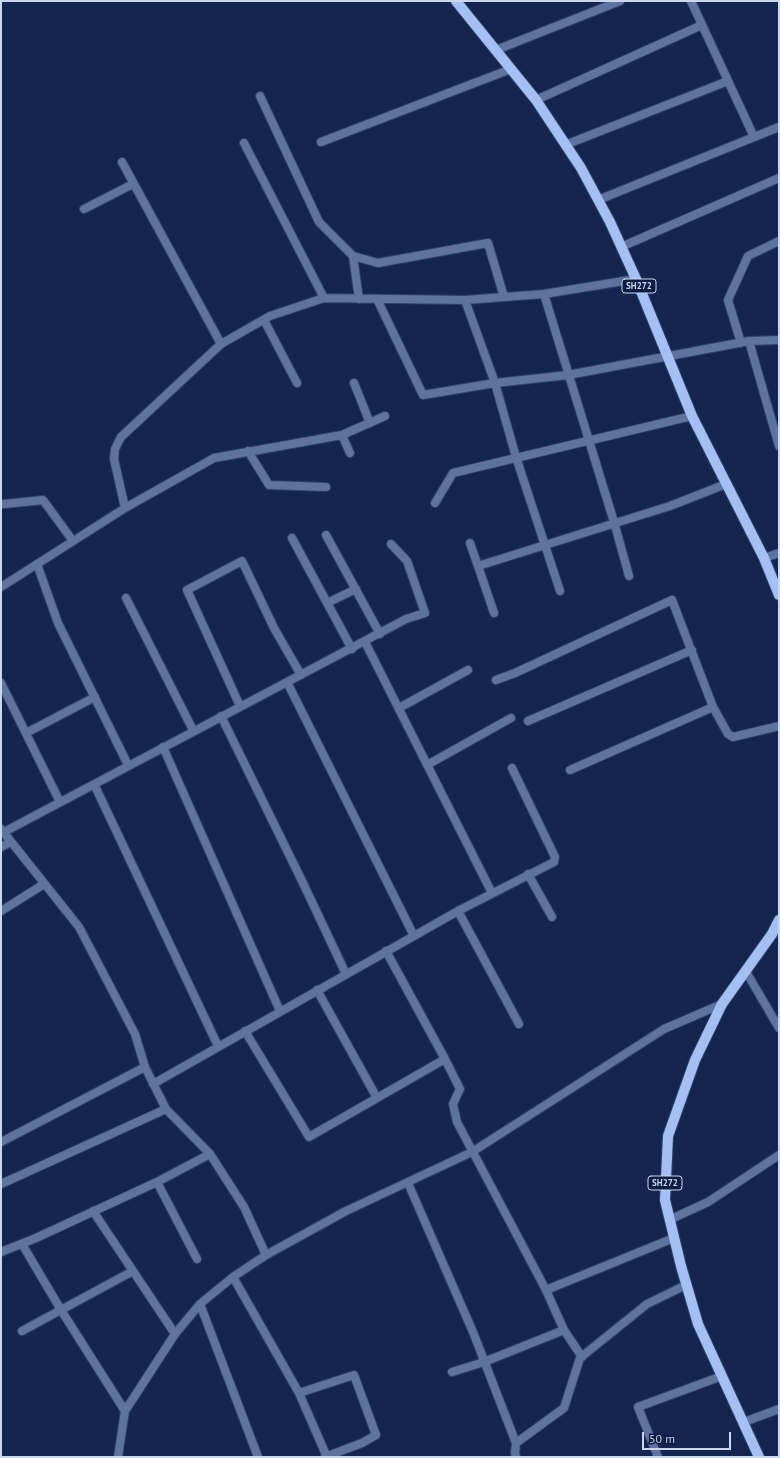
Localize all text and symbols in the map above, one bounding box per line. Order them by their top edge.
road number: SH272 [622,279,656,293]
road number: SH272 [648,1176,682,1190]
scale bar [644,1424,733,1450]
text: 50 m [649,1431,675,1446]

